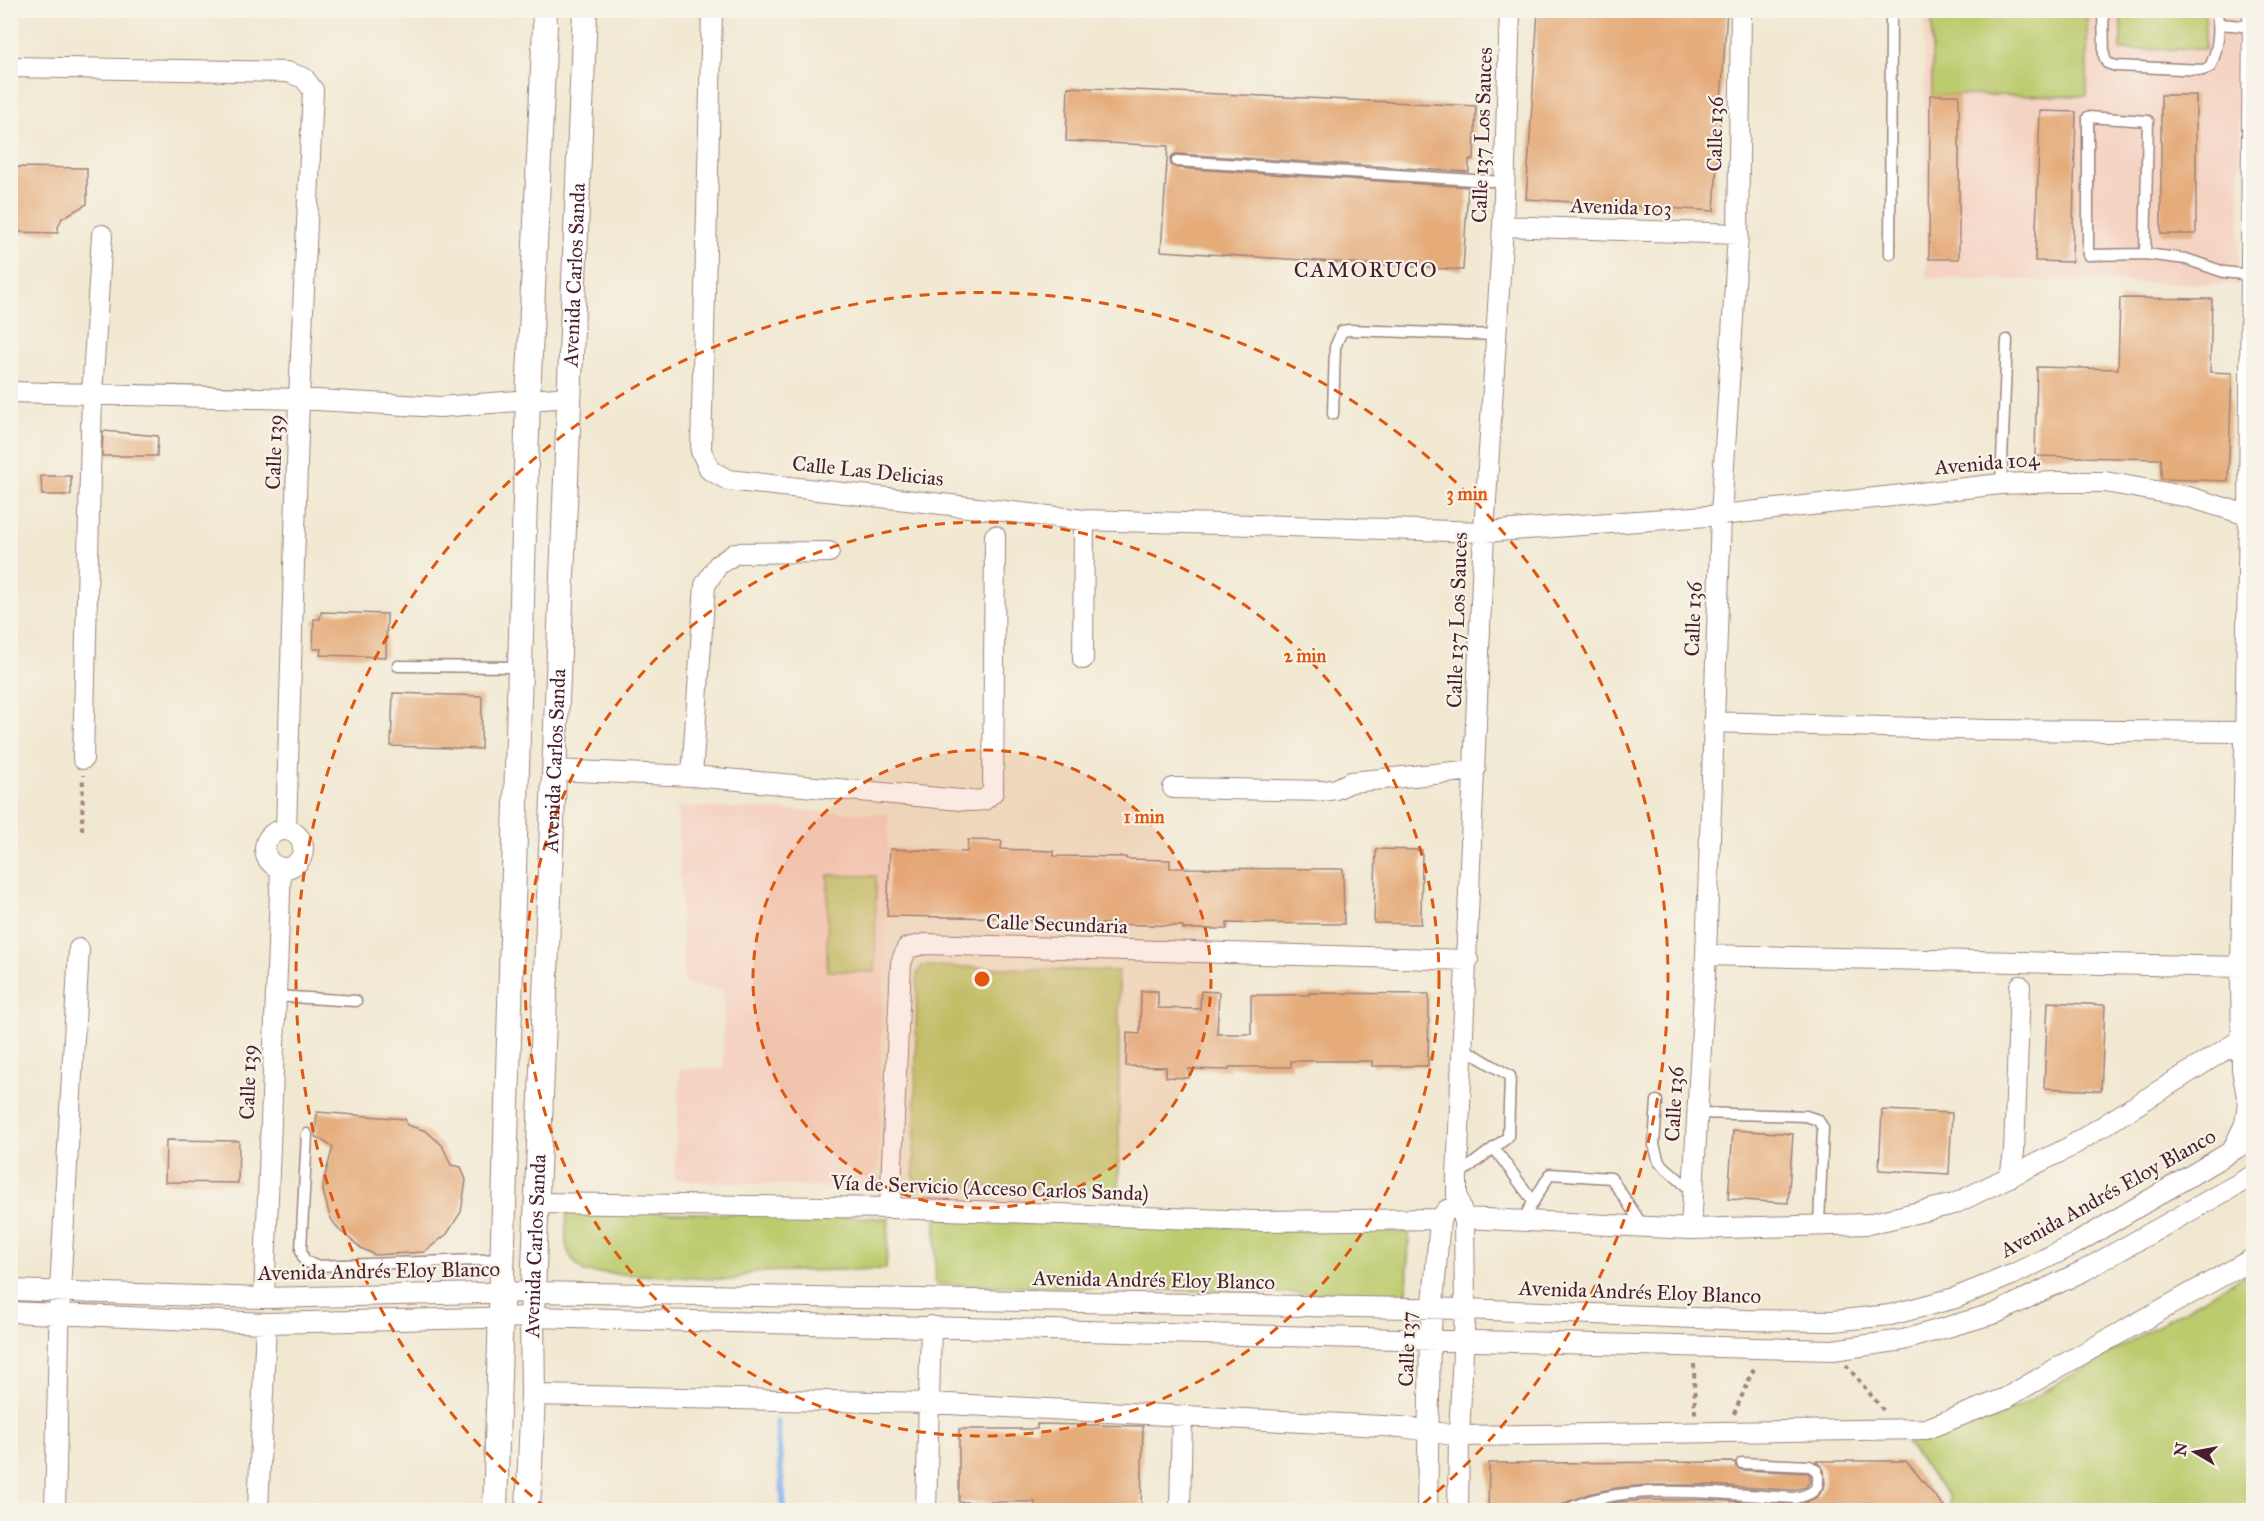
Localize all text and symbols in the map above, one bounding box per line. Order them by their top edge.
street label: Calle 137 Los Sauces [1466,47,1498,223]
street label: Calle 136 [1701,95,1729,172]
street label: Avenida Carlos Sanda [557,182,591,369]
street label: Avenida 103 [1569,192,1672,222]
district label: CAMORUCO [1294,256,1438,283]
street label: Calle 139 [260,414,288,490]
street label: Avenida 104 [1933,445,2042,481]
street label: Calle Las Delicias [791,450,945,492]
text: 3 min [1447,483,1488,506]
street label: Calle 137 Los Sauces [1441,532,1473,708]
street label: Calle 136 [1679,580,1707,657]
text: 2 min [1284,645,1327,667]
street label: Avenida Carlos Sanda [538,668,571,854]
text: 1 min [1124,806,1165,828]
street label: Calle Secundaria [986,909,1128,939]
centre of rings [972,969,992,989]
street label: Calle 139 [234,1044,262,1120]
street label: Calle 136 [1659,1065,1689,1142]
street label: Avenida Andrés Eloy Blanco [1995,1123,2221,1264]
street label: Avenida Carlos Sanda [519,1154,552,1339]
street label: Vía de Servicio (Acceso Carlos Sanda) [830,1169,1149,1207]
street label: Avenida Andrés Eloy Blanco [257,1256,501,1286]
street label: Avenida Andrés Eloy Blanco [1032,1265,1276,1295]
street label: Avenida Andrés Eloy Blanco [1517,1275,1762,1309]
street label: Calle 137 [1393,1311,1421,1387]
north arrow [2165,1422,2225,1482]
text: N [2170,1441,2191,1458]

